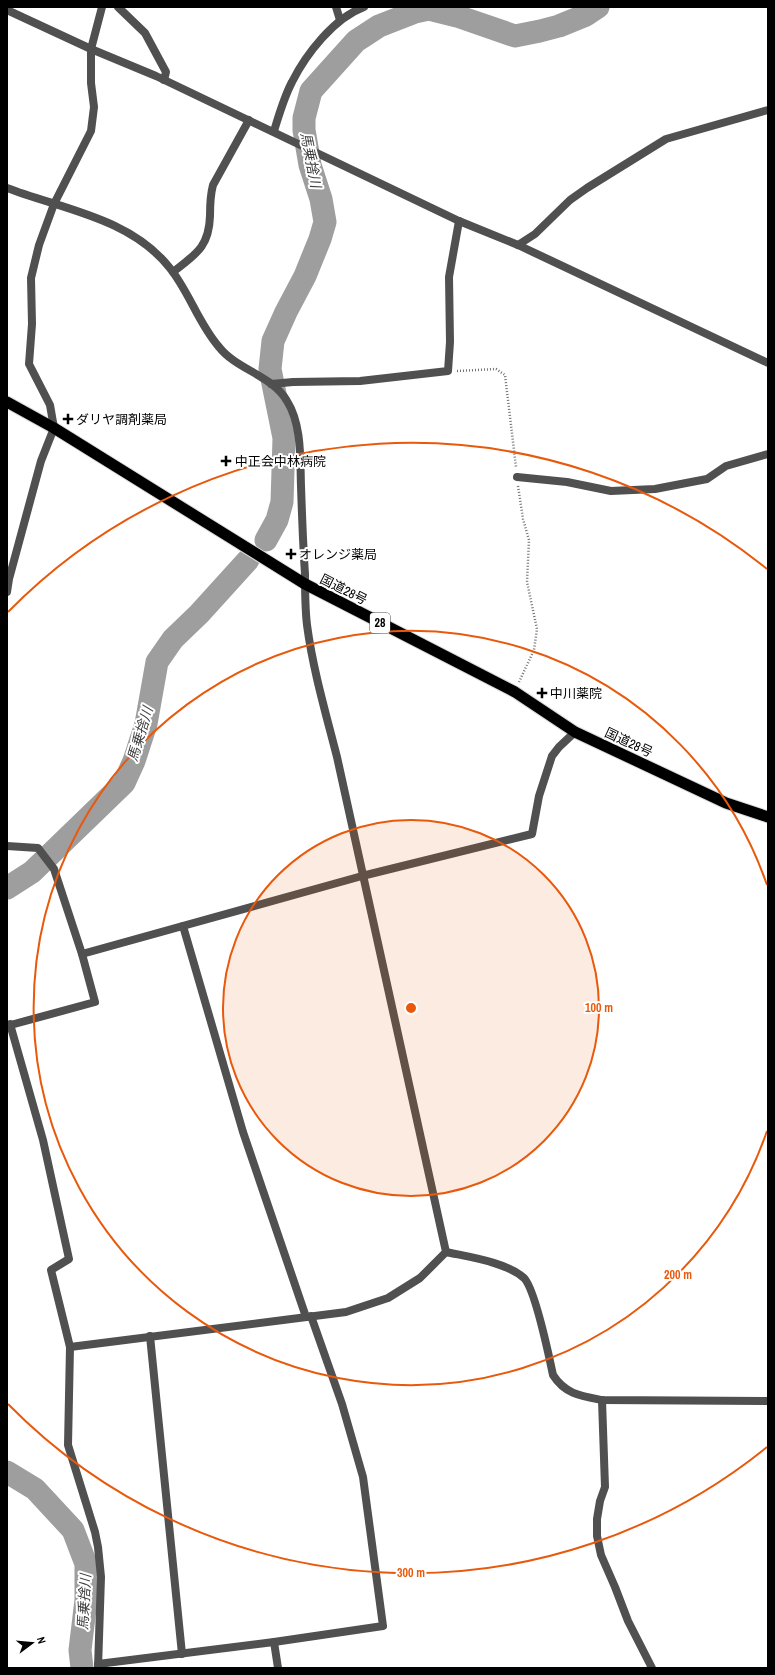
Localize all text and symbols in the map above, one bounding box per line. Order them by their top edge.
water label: 馬乗捨川 [297,131,326,191]
place label: ダリヤ調剤薬局 [76,411,167,428]
marker: ダリヤ調剤薬局 [63,414,73,424]
place label: 中正会中林病院 [235,453,326,470]
marker: 中正会中林病院 [220,455,232,467]
place label: オレンジ薬局 [299,546,377,563]
marker: オレンジ薬局 [286,549,296,559]
street label: 国道28号 [317,570,370,609]
road number: 28 [370,613,390,633]
place label: 中川薬院 [550,685,602,702]
marker: 中川薬院 [537,688,547,698]
water label: 馬乗捨川 [123,703,157,763]
street label: 国道28号 [602,724,655,761]
text: 100 m [585,1000,613,1016]
centre of rings [404,1001,418,1015]
text: 200 m [664,1267,692,1283]
text: 300 m [397,1565,425,1581]
water label: 馬乗捨川 [74,1572,95,1630]
north arrow [12,1623,52,1663]
text: N [34,1635,49,1645]

